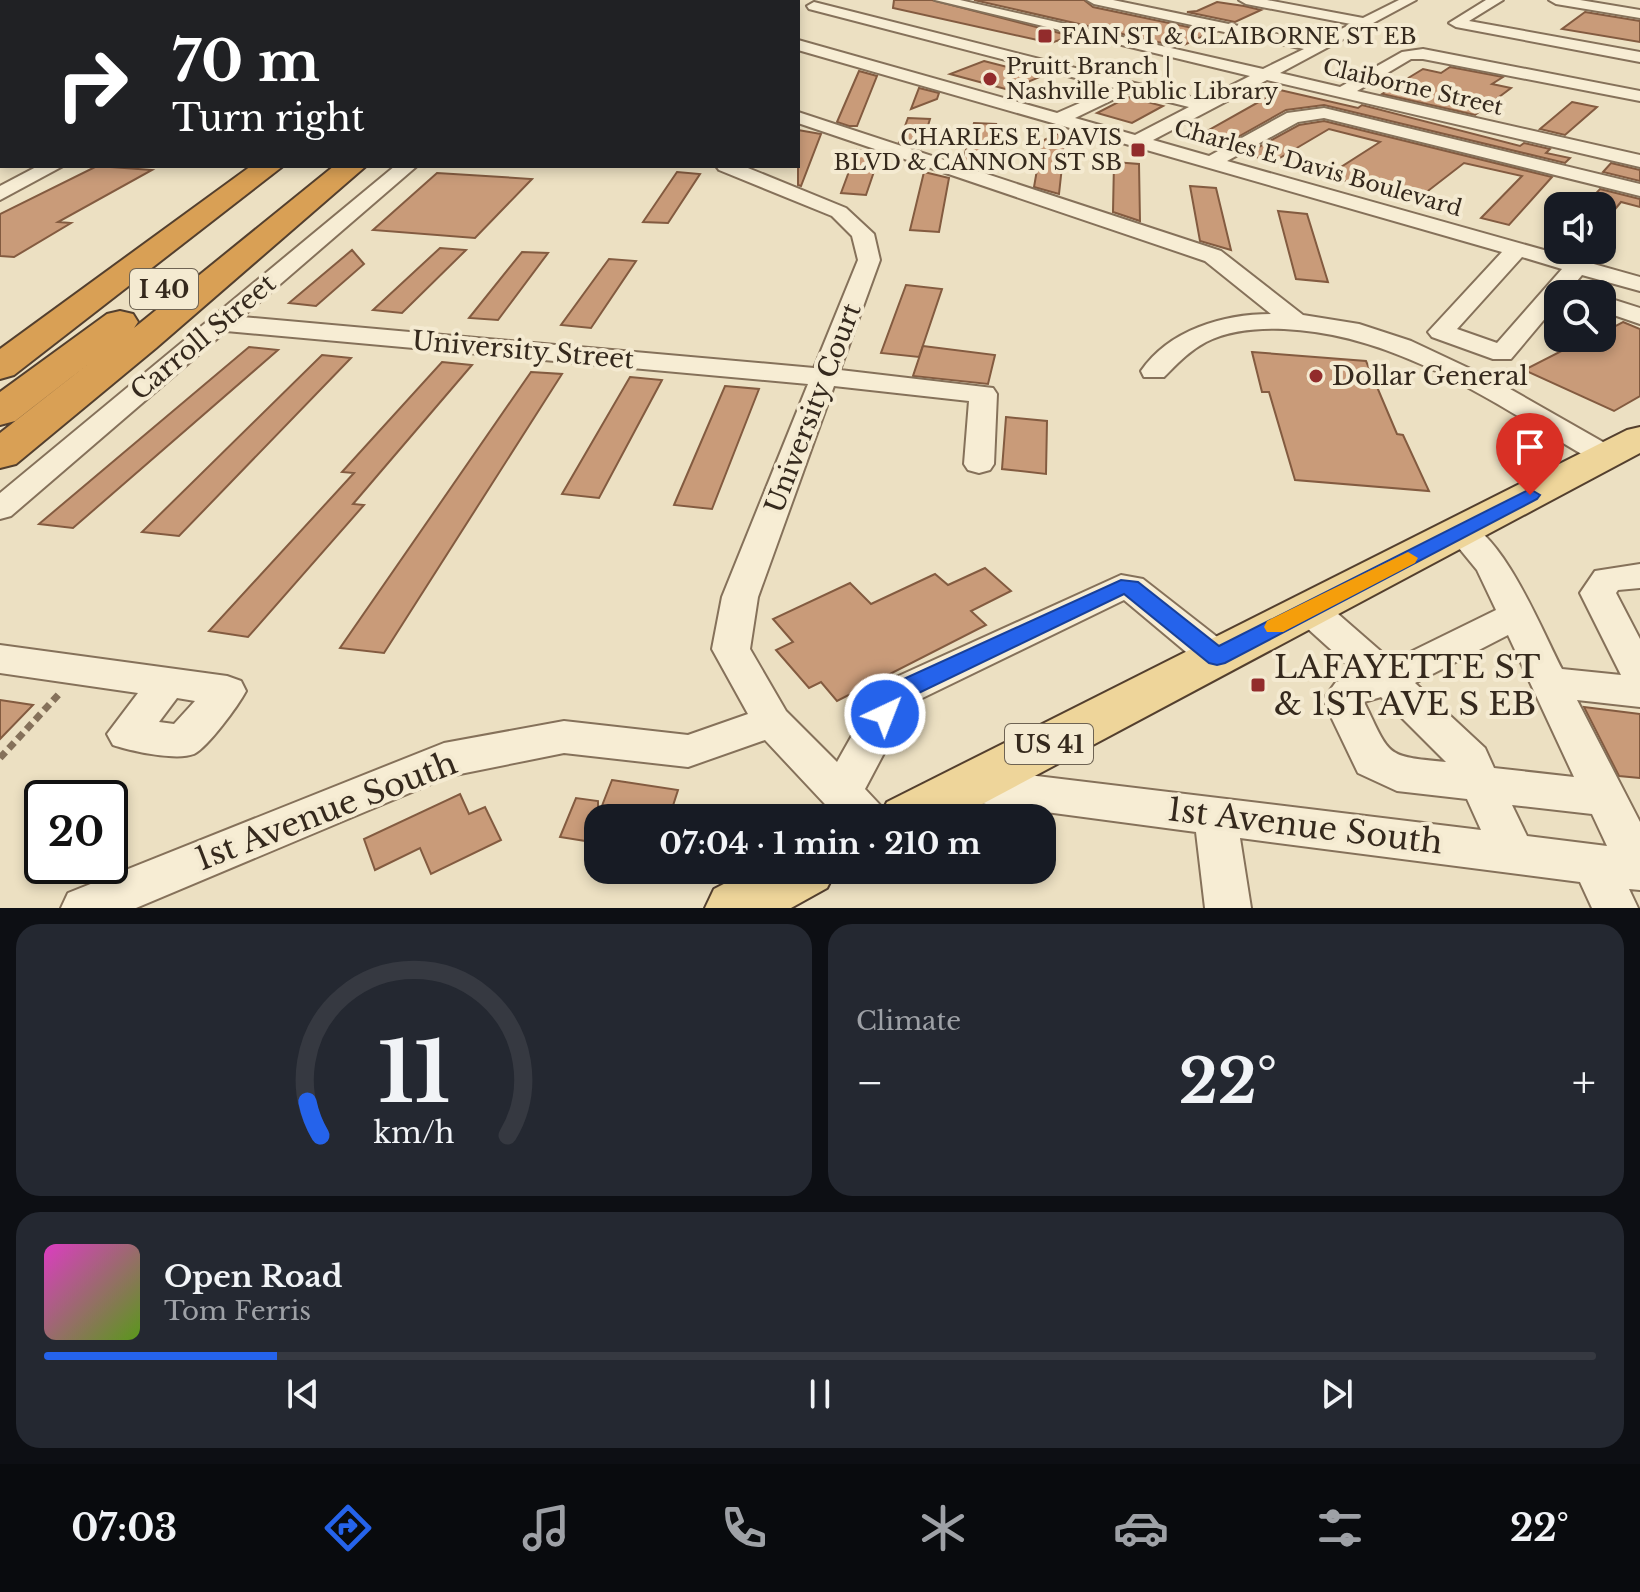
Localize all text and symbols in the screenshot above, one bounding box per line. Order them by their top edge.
place label: FAIN ST & CLAIBORNE ST EB [1061,23,1416,50]
text: 70 m [172,27,320,96]
marker: FAIN ST & CLAIBORNE ST EB [1036,27,1054,45]
icon: right [40,32,144,136]
place label: Pruitt Branch | Nashville Public Library [1006,53,1278,105]
street label: Claiborne Street [1320,53,1506,121]
marker: Pruitt Branch | Nashville Public Library [981,70,999,88]
text: Turn right [172,96,365,141]
street label: Charles E Davis Boulevard [1171,114,1465,222]
place label: CHARLES E DAVIS BLVD & CANNON ST SB [834,124,1122,176]
marker: CHARLES E DAVIS BLVD & CANNON ST SB [1129,141,1147,159]
map controls [1544,192,1616,352]
button: sound [1544,192,1616,264]
street label: Carroll Street [124,267,282,407]
road number: I 40 [130,269,198,309]
button: search [1544,280,1616,352]
street label: University Court [758,298,868,517]
street label: University Street [411,324,636,376]
place label: Dollar General [1332,360,1528,392]
marker: Dollar General [1307,367,1325,385]
pin [1496,413,1564,495]
icon: arrive [1508,425,1552,469]
place label: LAFAYETTE ST & 1ST AVE S EB [1274,647,1541,724]
position arrow [843,672,927,756]
marker: LAFAYETTE ST & 1ST AVE S EB [1249,676,1267,694]
road number: US 41 [1005,724,1093,764]
street label: 1st Avenue South [190,743,462,879]
speed limit sign: 20 [24,780,128,884]
street label: 1st Avenue South [1165,789,1445,863]
text: 07:04 · 1 min · 210 m [659,825,981,862]
text: Climate [856,1005,961,1037]
text: 11 [378,1021,450,1124]
text: 22° [1179,1045,1277,1119]
text: − [856,1055,884,1110]
text: + [1572,1055,1596,1110]
text: km/h [373,1115,455,1151]
text: Open Road [164,1258,343,1295]
text: Tom Ferris [164,1295,311,1327]
icon: previous [281,1372,325,1416]
icon: pause [798,1372,842,1416]
icon: next [1315,1372,1359,1416]
icon: directions [320,1500,376,1556]
icon: music [518,1500,574,1556]
icon: phone [716,1500,772,1556]
icon: climate [915,1500,971,1556]
icon: car [1113,1500,1169,1556]
icon: filters [1312,1500,1368,1556]
text: 07:03 [71,1506,177,1551]
text: 22° [1510,1506,1569,1551]

